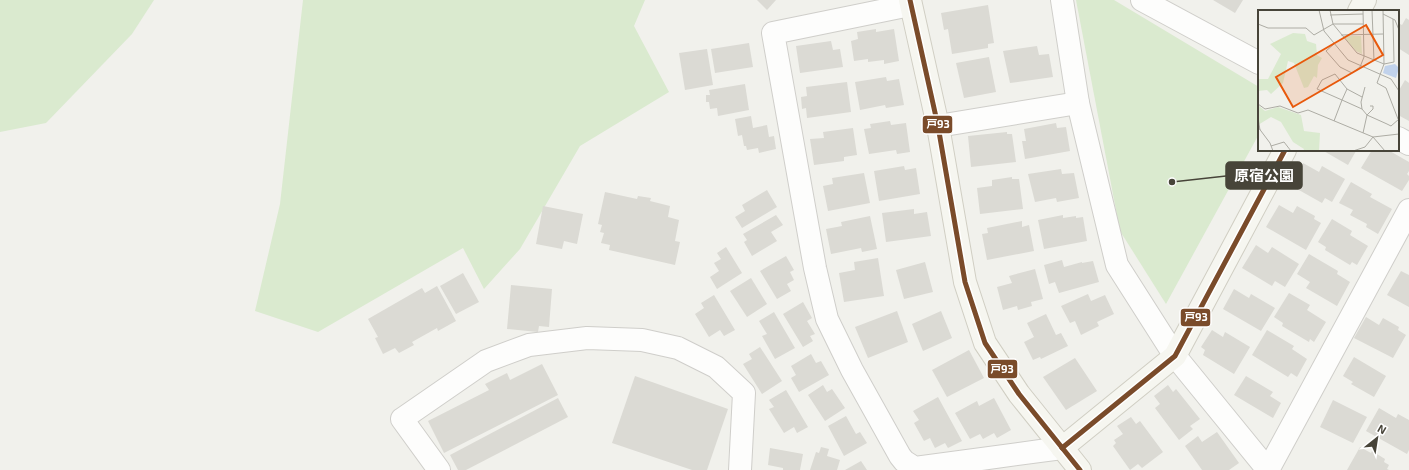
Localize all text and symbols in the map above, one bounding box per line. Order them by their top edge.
inset map [1258,10,1399,151]
line badge: 戸93 [922,115,953,134]
text: 戸93 [926,117,950,130]
callout: 原宿公園 [1226,162,1302,189]
text: 原宿公園 [1234,166,1294,184]
line badge: 戸93 [1180,308,1211,327]
text: 戸93 [1184,310,1208,323]
line badge: 戸93 [987,359,1018,379]
text: 戸93 [990,362,1014,375]
north arrow [1357,418,1397,458]
text: N [1376,421,1389,437]

